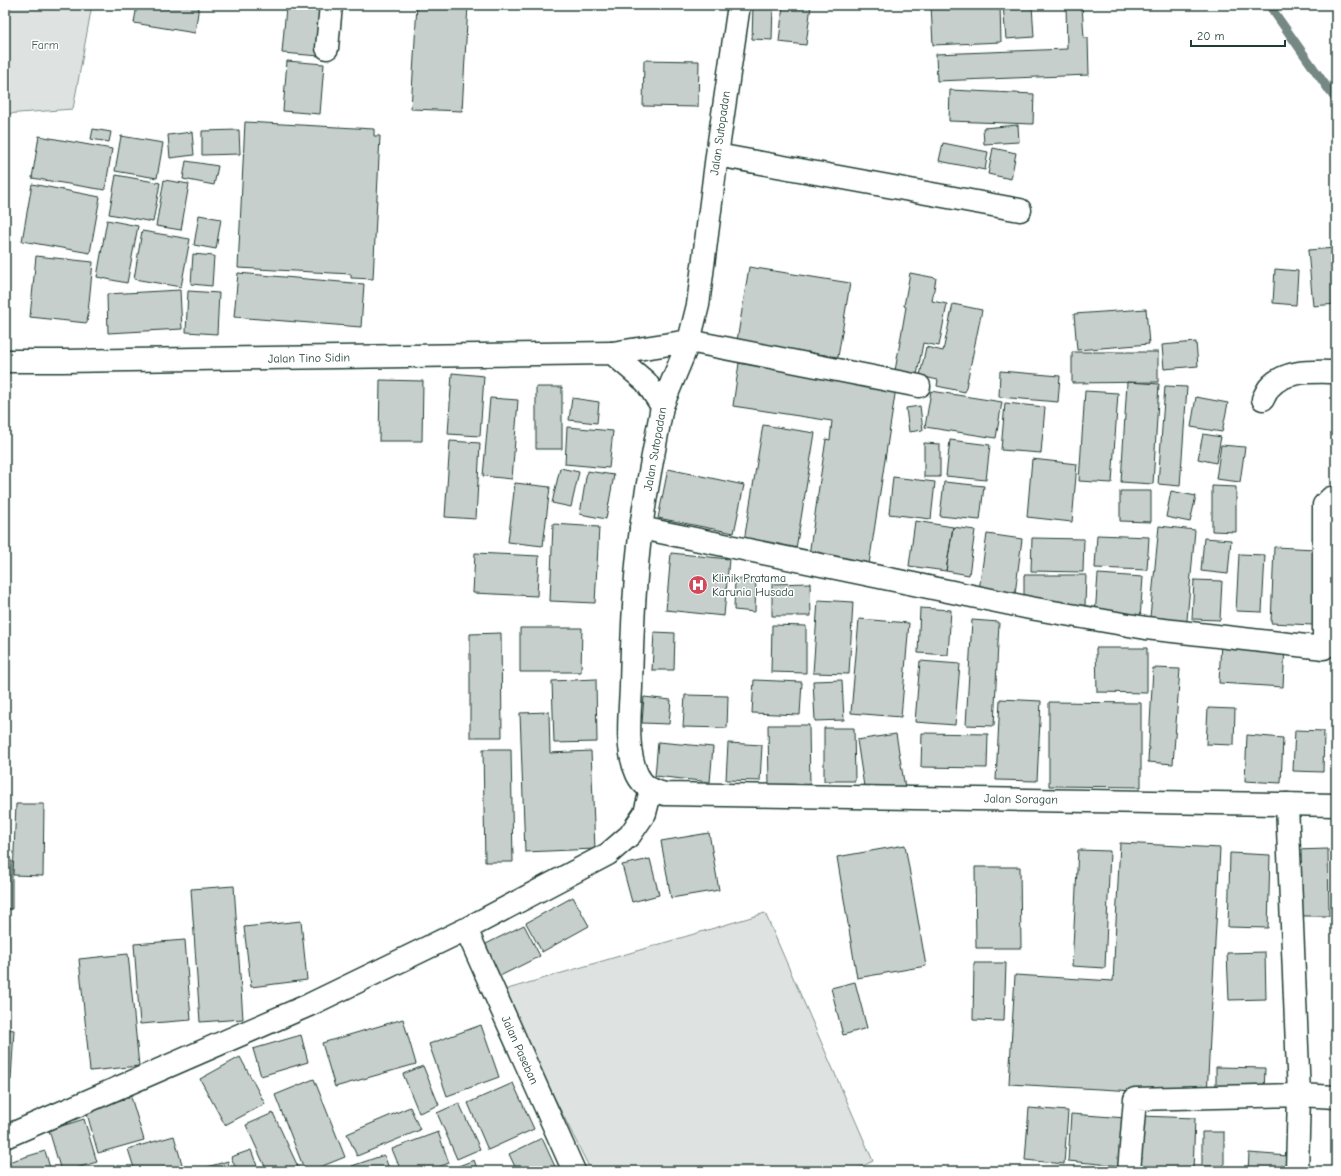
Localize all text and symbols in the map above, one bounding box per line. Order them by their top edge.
scale bar [1191,22,1285,48]
text: 20 m [1197,29,1225,43]
park label: Farm [31,38,59,52]
street label: Jalan Sutopadan [707,90,733,176]
street label: Jalan Tino Sidin [268,350,350,366]
street label: Jalan Sutopadan [641,406,669,492]
place label: Klinik Pratama Karunia Husada [712,571,794,599]
hospital icon: Klinik Pratama Karunia Husada [687,574,709,596]
street label: Jalan Soragan [984,791,1058,807]
street label: Jalan Paseban [499,1013,541,1087]

